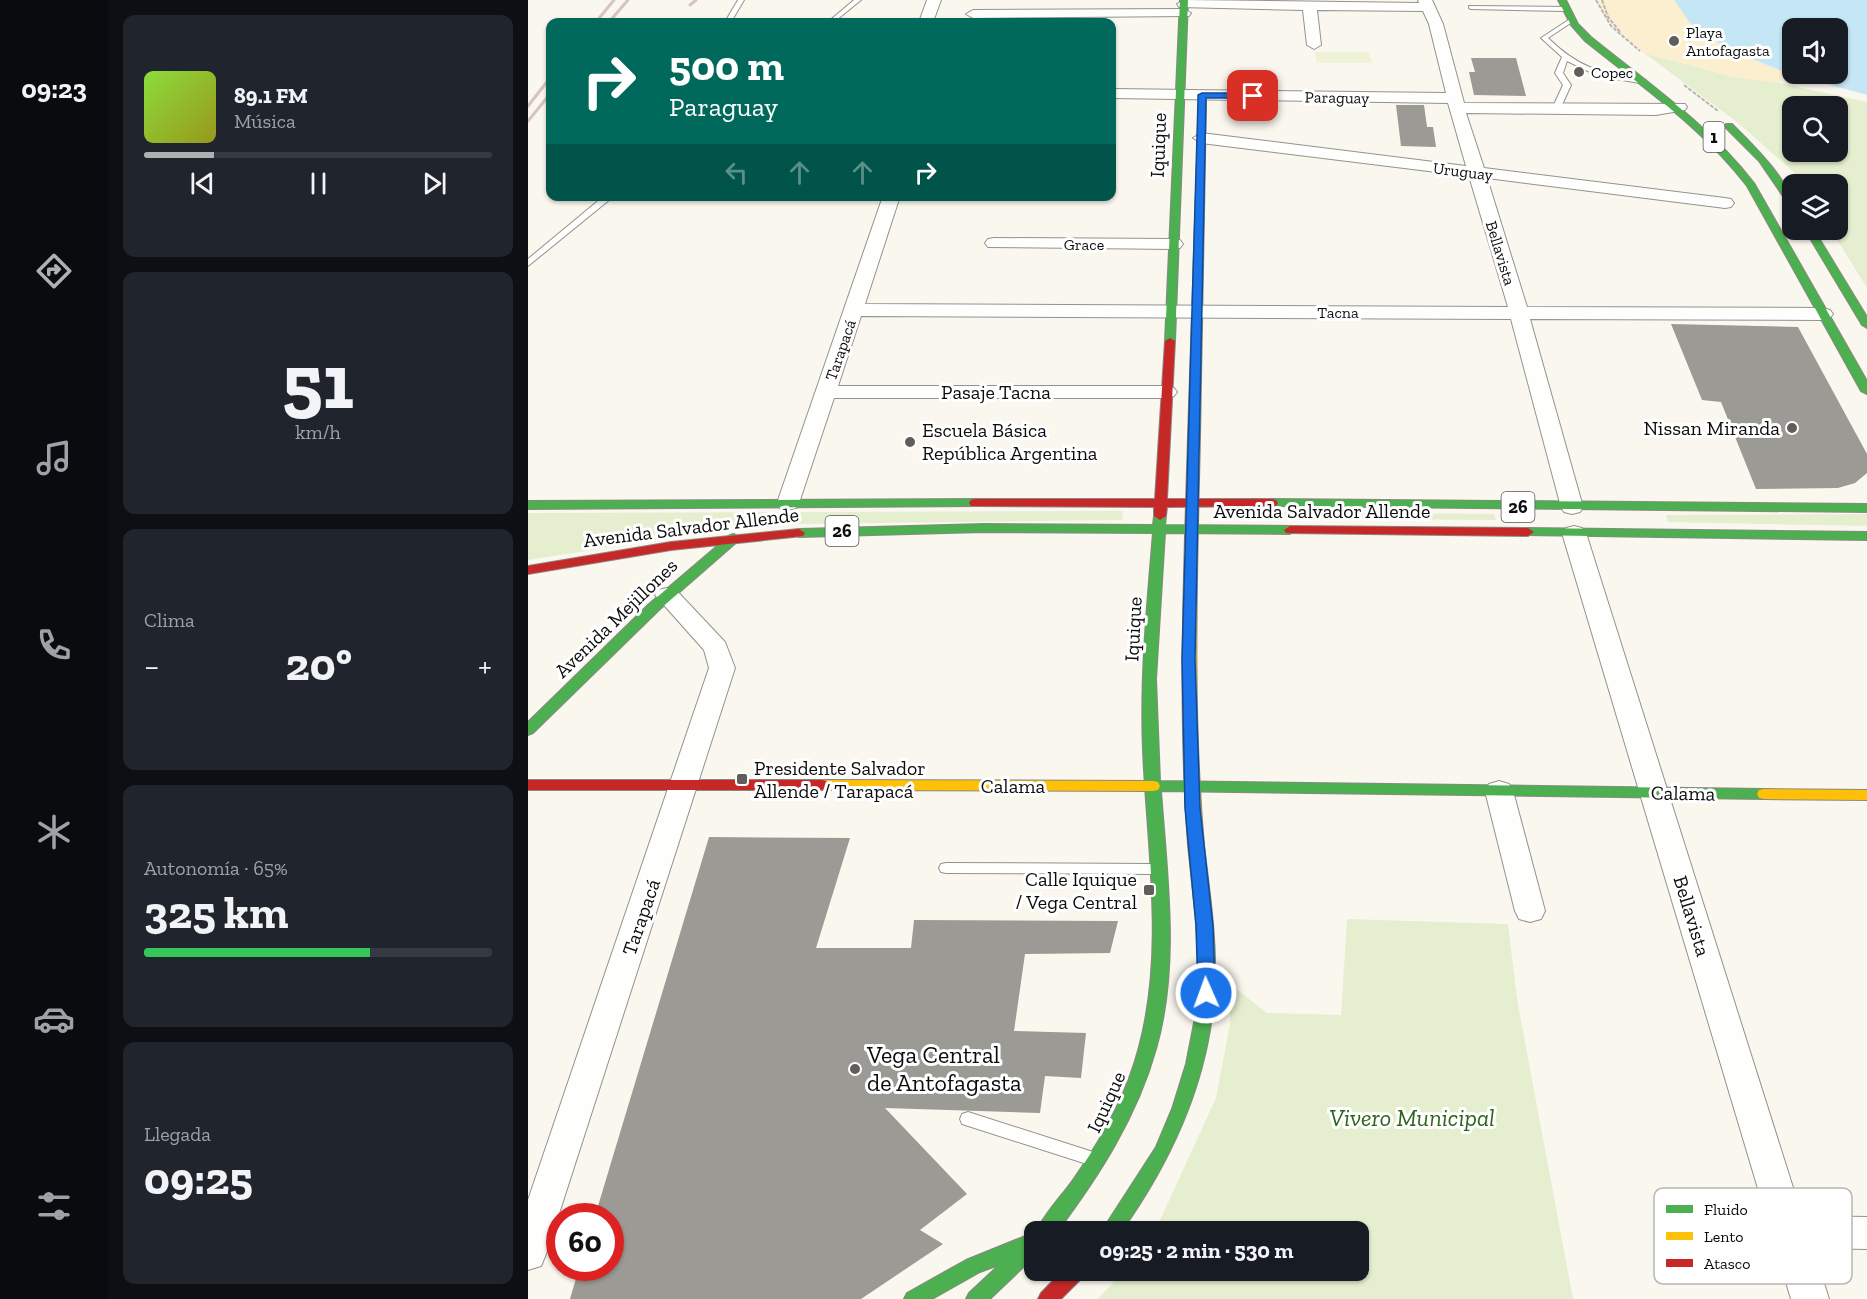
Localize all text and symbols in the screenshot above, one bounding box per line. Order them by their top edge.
map controls [1782,18,1848,240]
button: sound [1782,18,1848,84]
place label: Playa Antofagasta [1686,23,1770,60]
marker: Playa Antofagasta [1667,34,1681,48]
text: 500 m [669,40,784,91]
icon: right [570,42,648,120]
place label: Copec [1591,63,1633,82]
marker: Copec [1572,65,1586,79]
pin [1227,70,1278,121]
text: 09:23 [21,73,87,105]
icon: arrive [1236,79,1269,112]
text: 89.1 FM [234,82,308,109]
street label: Paraguay [1305,87,1370,108]
text: Paraguay [669,91,778,123]
button: search [1782,96,1848,162]
text: Música [234,109,296,133]
street label: Iquique [1145,112,1171,178]
road number: 1 [1704,122,1724,152]
icon: left [720,156,753,189]
icon: ahead [783,156,816,189]
icon: ahead [846,156,879,189]
icon: right [909,156,942,189]
street label: Uruguay [1432,158,1495,185]
icon: previous [186,167,219,200]
icon: pause [302,167,335,200]
icon: next [418,167,451,200]
button: layers [1782,174,1848,240]
street label: Bellavista [1482,219,1519,288]
street label: Grace [1064,235,1104,254]
icon: directions [33,250,75,292]
street label: Tacna [1317,303,1359,322]
street label: Tarapacá [821,317,860,383]
text: 51 [282,334,354,428]
street label: Pasaje Tacna [941,380,1051,404]
place label: Nissan Miranda [1643,416,1780,440]
place label: Escuela Básica República Argentina [922,418,1098,465]
text: km/h [295,420,341,444]
marker: Nissan Miranda [1785,421,1799,435]
marker: Escuela Básica República Argentina [903,435,917,449]
icon: music [33,437,75,479]
road number: 26 [1502,492,1534,522]
street label: Avenida Salvador Allende [1214,499,1430,523]
street label: Avenida Salvador Allende [582,502,800,552]
road number: 26 [826,516,858,546]
street label: Avenida Mejillones [550,553,682,683]
street label: Iquique [1119,596,1147,662]
text: Clima [144,608,195,632]
icon: phone [33,624,75,666]
text: 20° [286,638,352,692]
text: − [144,646,159,685]
text: + [478,646,492,685]
place label: Presidente Salvador Allende / Tarapacá [754,756,926,803]
marker: Presidente Salvador Allende / Tarapacá [735,772,749,786]
street label: Calama [981,774,1046,798]
street label: Calama [1651,780,1716,806]
icon: climate [33,811,75,853]
text: Autonomía · 65% [144,856,288,880]
place label: Calle Iquique / Vega Central [1016,867,1137,914]
street label: Bellavista [1668,873,1716,960]
street label: Tarapacá [617,875,665,958]
marker: Calle Iquique / Vega Central [1142,883,1156,897]
text: 325 km [144,886,288,940]
position arrow [1174,961,1238,1025]
icon: car [33,998,75,1040]
place label: Vega Central de Antofagasta [866,1040,1022,1097]
marker: Vega Central de Antofagasta [848,1062,862,1076]
street label: Iquique [1081,1068,1131,1136]
park label: Vivero Municipal [1329,1103,1495,1132]
text: Llegada [144,1122,211,1146]
text: 09:25 [144,1152,253,1206]
icon: filters [33,1185,75,1227]
legend [1654,1188,1852,1284]
text: Fluido [1704,1200,1748,1219]
speed limit sign: 60 [546,1203,624,1281]
text: Lento [1704,1227,1744,1246]
text: 09:25 · 2 min · 530 m [1100,1237,1293,1264]
text: Atasco [1704,1254,1750,1273]

